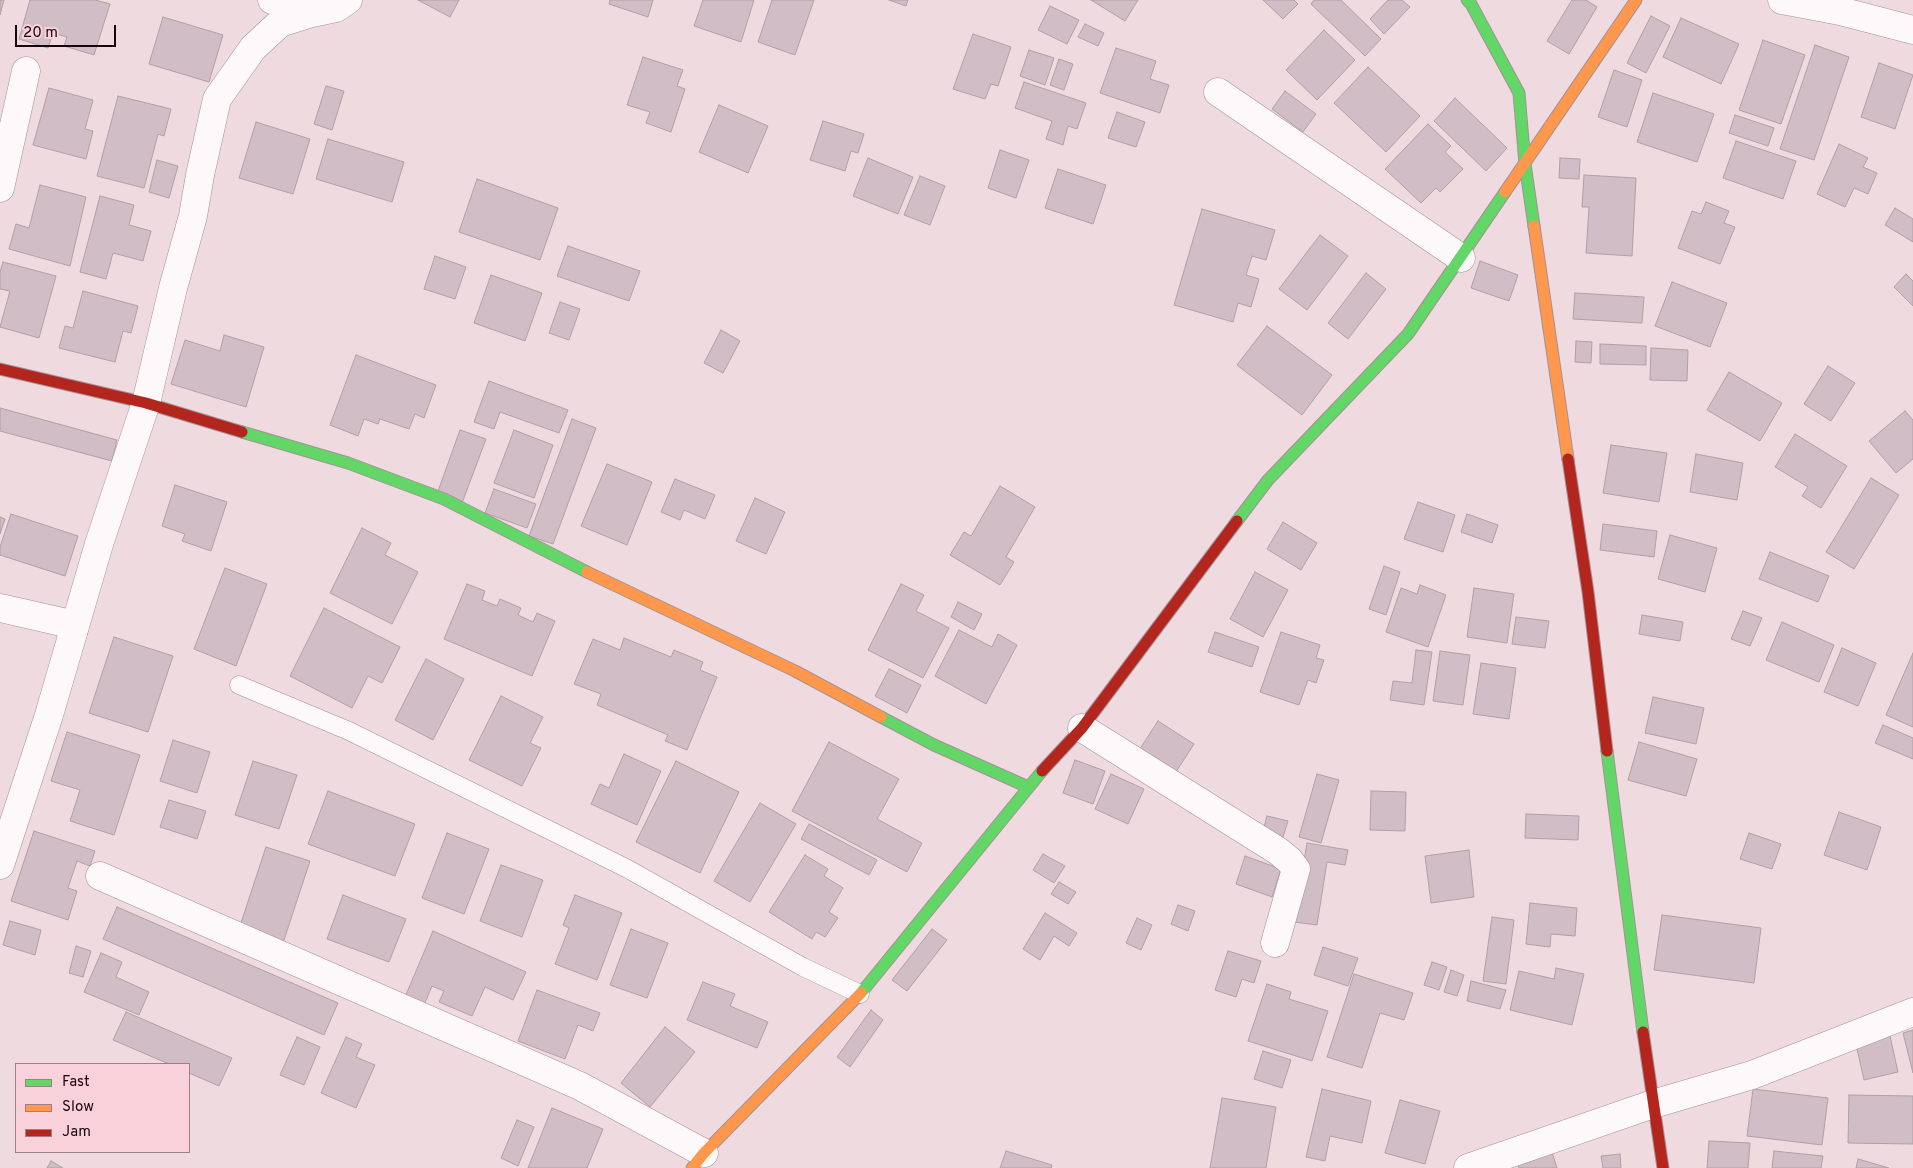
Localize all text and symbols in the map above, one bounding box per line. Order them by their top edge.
scale bar [18,15,119,47]
text: 20 m [23,24,58,43]
legend [15,1063,190,1153]
text: Fast [62,1073,90,1092]
text: Slow [62,1098,94,1117]
text: Jam [62,1123,91,1142]

